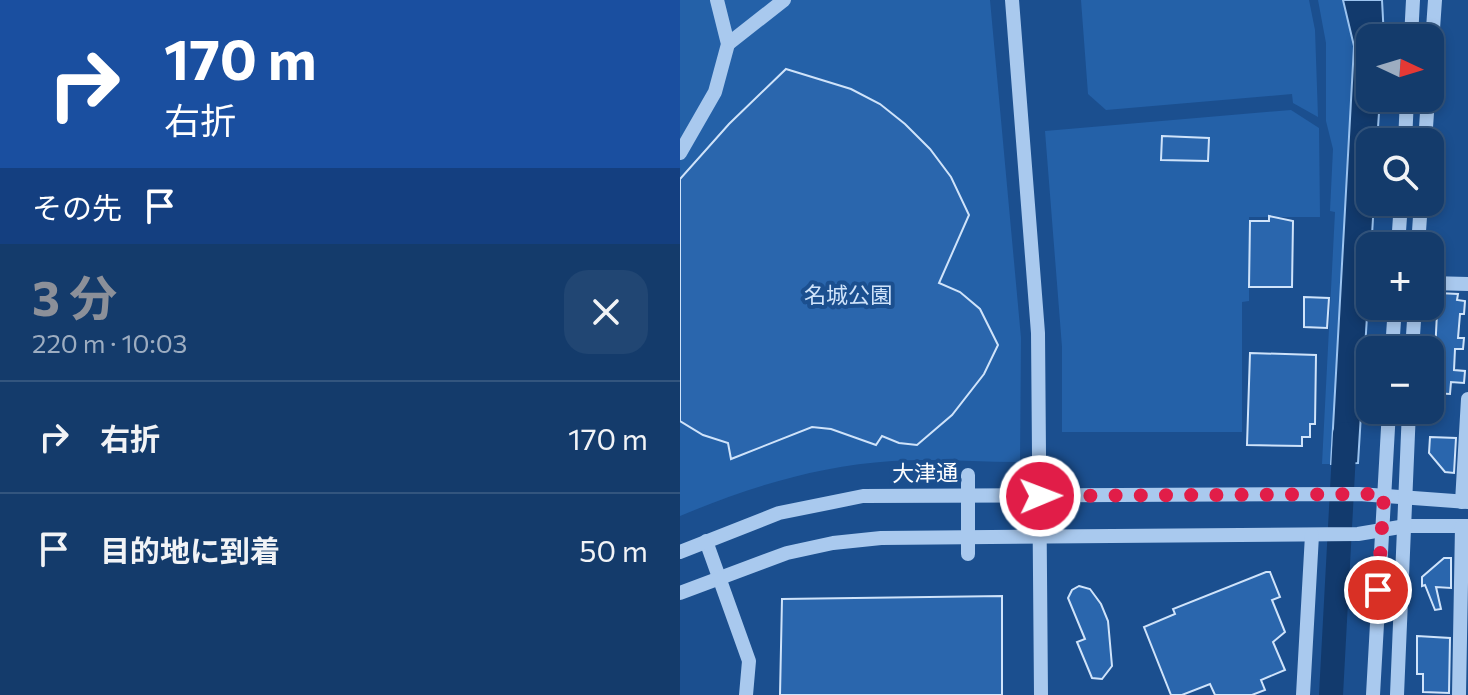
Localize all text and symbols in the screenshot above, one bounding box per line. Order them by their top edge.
text: 170 m [164,23,317,92]
north arrow [1356,24,1444,112]
map controls [1356,24,1444,424]
icon: right [32,32,136,136]
text: 右折 [164,97,236,141]
button: search [1356,128,1444,216]
icon: arrive [138,184,182,228]
text: その先 [32,188,122,225]
button: + [1356,232,1444,320]
text: 3 分 [32,267,117,326]
button: close [564,270,648,354]
park label: 名城公園 [804,281,892,308]
text: 220 m · 10:03 [32,327,187,358]
button: − [1356,336,1444,424]
icon: right [32,415,76,459]
text: 右折 [100,419,160,456]
text: 170 m [568,419,648,456]
position arrow [998,454,1082,538]
street label: 大津通 [892,458,958,487]
icon: arrive [32,527,76,571]
text: 目的地に到着 [100,531,280,568]
text: 50 m [579,531,648,568]
pin [1344,556,1412,624]
icon: arrive [1356,568,1400,612]

